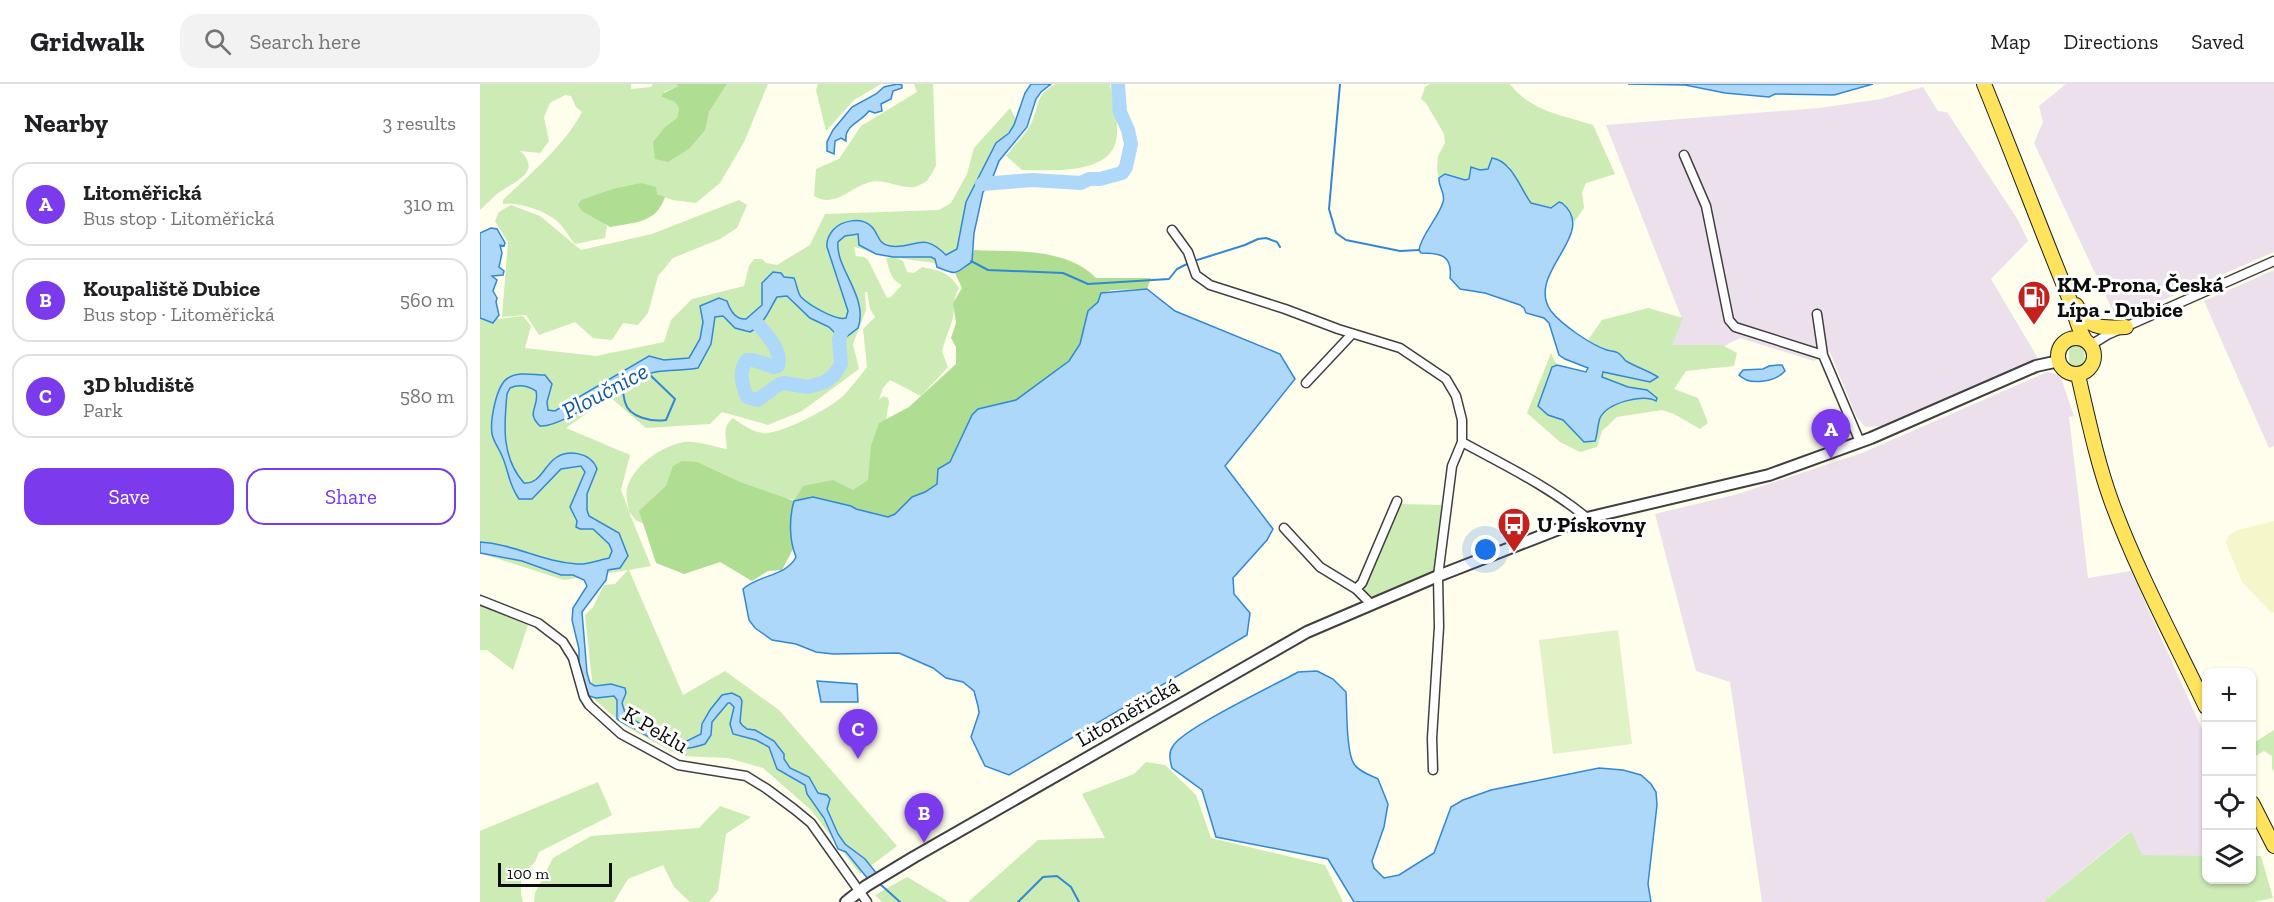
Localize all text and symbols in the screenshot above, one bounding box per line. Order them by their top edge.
search box [180,14,600,68]
text: Gridwalk [30,25,144,58]
icon: search [201,25,234,58]
text: Search here [249,28,361,55]
text: Map [1991,29,2031,54]
text: Directions [2064,29,2158,54]
text: Saved [2191,29,2244,54]
text: Nearby [24,107,108,139]
text: 3 results [382,111,456,135]
text: Litoměřická [83,179,202,206]
text: A [39,192,52,216]
text: 310 m [403,192,454,216]
text: Bus stop · Litoměřická [83,206,275,230]
place label: KM-Prona, Česká Lípa - Dubice [2057,271,2224,323]
text: Koupaliště Dubice [83,275,260,302]
fuel station icon: KM-Prona, Česká Lípa - Dubice [2016,279,2052,326]
text: B [39,288,52,312]
text: 560 m [400,288,454,312]
text: Bus stop · Litoměřická [83,302,275,326]
water label: Ploučnice [557,356,653,425]
text: 3D bludiště [83,371,194,398]
text: C [39,384,52,408]
text: 580 m [400,384,454,408]
text: Park [83,398,123,422]
pin: A [1812,410,1850,459]
button: Save [24,468,234,525]
button: Share [246,468,456,525]
bus stop icon: U Pískovny [1496,506,1532,553]
place label: U Pískovny [1537,511,1646,538]
your location [1471,535,1500,564]
map controls [2202,668,2256,884]
button: + [2202,668,2256,722]
street label: Litoměřická [1071,672,1184,753]
street label: K Peklu [618,700,694,759]
pin: C [838,710,878,759]
button: − [2202,722,2256,776]
button: locate [2202,776,2256,830]
pin: B [904,794,944,843]
button: layers [2202,830,2256,884]
scale bar [498,860,612,888]
text: 100 m [507,864,549,883]

